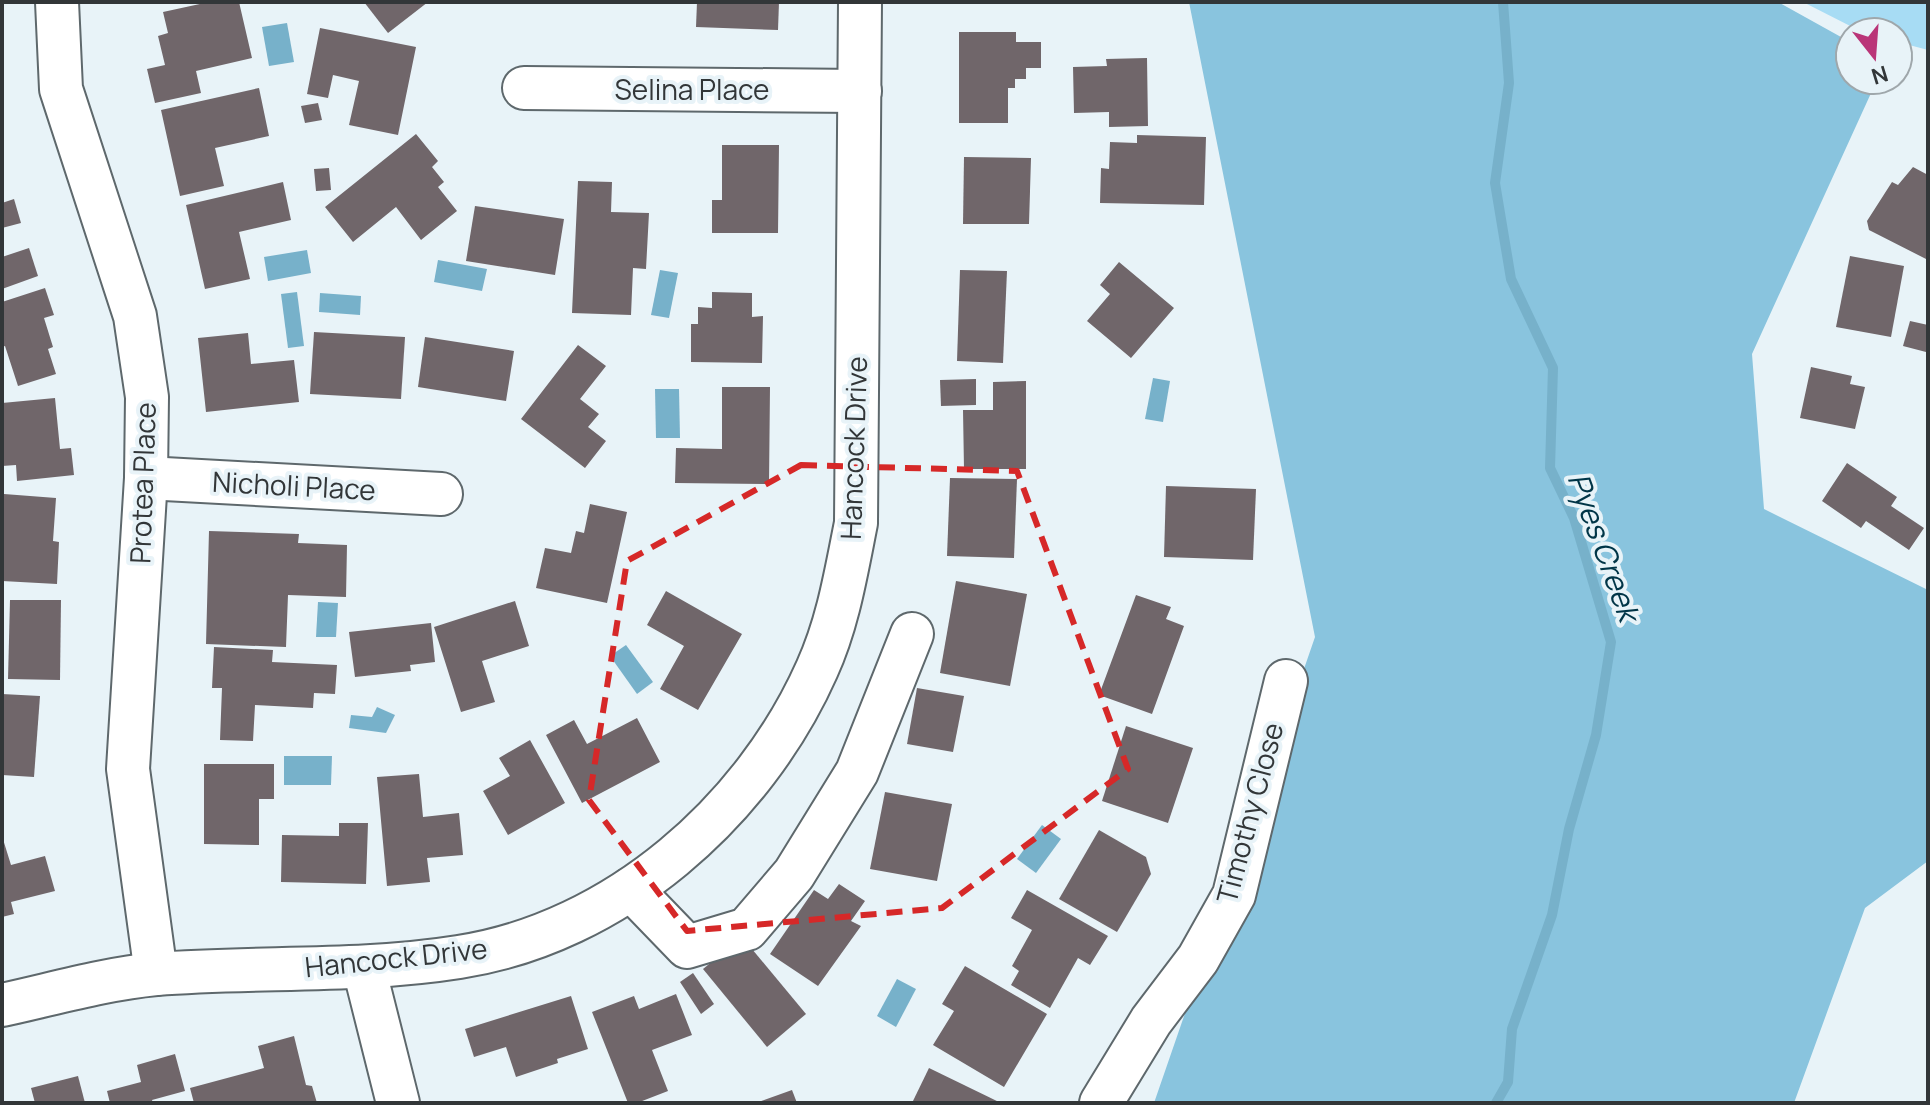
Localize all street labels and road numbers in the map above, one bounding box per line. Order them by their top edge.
street label: Selina Place [615,70,769,108]
street label: Hancock Drive [831,356,875,540]
street label: Protea Place [120,402,164,564]
street label: Nicholi Place [211,462,377,508]
street label: Timothy Close [1207,718,1291,907]
street label: Hancock Drive [303,929,489,985]

